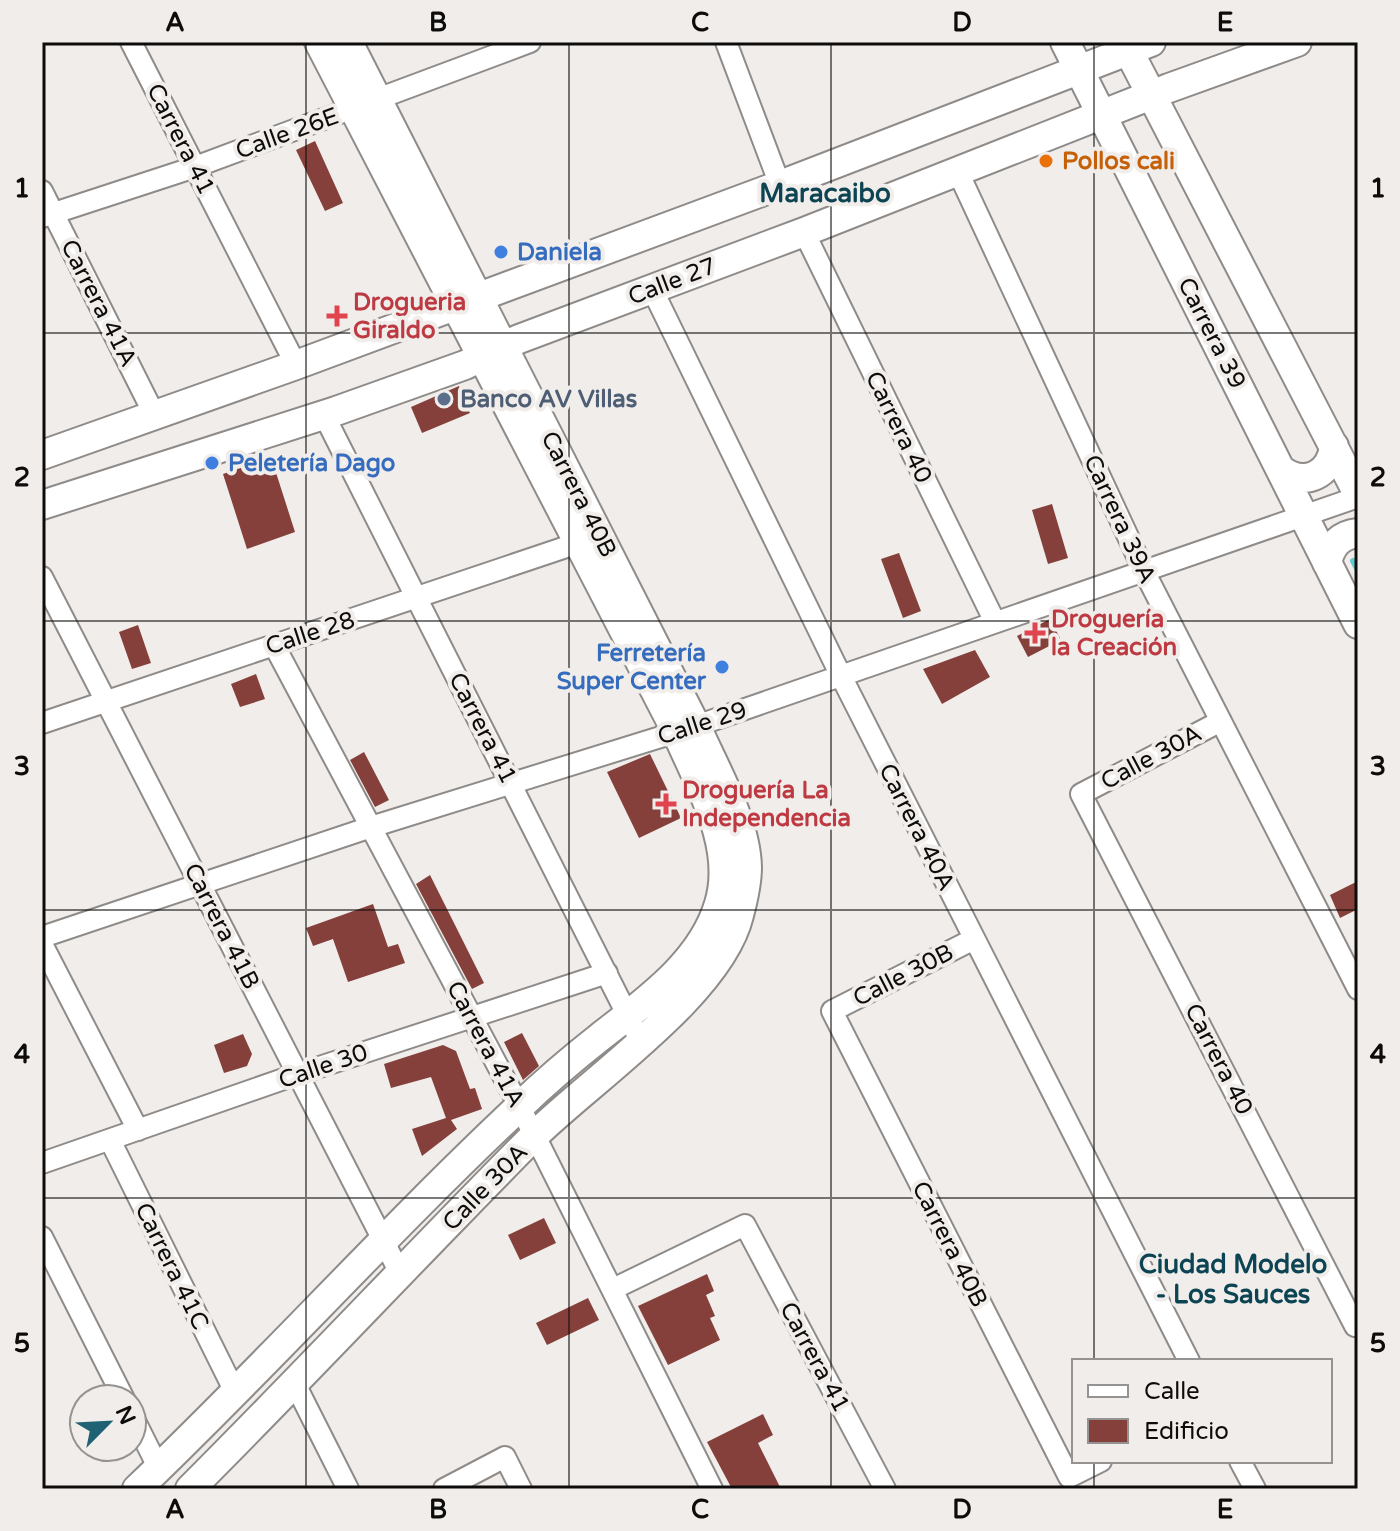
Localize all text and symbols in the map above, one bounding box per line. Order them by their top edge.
text: A [165,7,185,38]
text: B [429,7,447,38]
text: C [691,7,709,38]
text: D [952,7,972,38]
text: E [1217,7,1233,38]
street label: Carrera 41 [140,79,221,200]
street label: Calle 26E [232,101,343,165]
place label: Pollos cali [1062,147,1175,176]
marker: Pollos cali [1037,152,1055,170]
text: 1 [14,173,30,204]
text: 1 [1370,173,1386,204]
district label: Maracaibo [759,178,891,209]
street label: Carrera 41A [54,235,143,372]
place label: Daniela [517,238,602,267]
marker: Daniela [492,243,510,261]
street label: Calle 27 [624,251,720,312]
street label: Carrera 39 [1171,273,1252,394]
place label: Drogueria Giraldo [353,288,466,345]
marker: Drogueria Giraldo [328,307,346,325]
street label: Carrera 40 [859,367,938,488]
place label: Banco AV Villas [460,385,637,414]
marker: Banco AV Villas [435,390,453,408]
street label: Carrera 40B [534,426,623,562]
place label: Peletería Dago [228,449,395,478]
street label: Carrera 39A [1077,450,1162,588]
marker: Peletería Dago [203,454,221,472]
text: 2 [14,462,30,493]
text: 2 [1370,462,1386,493]
street label: Calle 28 [262,605,358,661]
place label: Droguería la Creación [1051,605,1177,662]
marker: Droguería la Creación [1026,624,1044,642]
place label: Ferretería Super Center [557,639,707,696]
marker: Ferretería Super Center [713,658,731,676]
street label: Carrera 41 [442,668,523,789]
street label: Calle 29 [654,695,750,751]
street label: Calle 30A [1096,719,1207,796]
text: 3 [14,751,30,782]
text: 3 [1370,751,1386,782]
street label: Carrera 40A [872,759,961,896]
place label: Droguería La Independencia [682,776,851,833]
marker: Droguería La Independencia [657,795,675,813]
street label: Carrera 41B [177,858,266,994]
street label: Calle 30B [848,938,958,1013]
street label: Carrera 41A [440,976,531,1112]
street label: Carrera 40 [1178,999,1259,1120]
street label: Calle 30 [275,1038,371,1095]
text: 4 [14,1039,30,1070]
text: 4 [1370,1039,1386,1070]
street label: Calle 30A [437,1138,534,1237]
street label: Carrera 40B [905,1176,994,1312]
street label: Carrera 41C [128,1198,215,1334]
district label: Ciudad Modelo - Los Sauces [1139,1249,1327,1310]
street label: Carrera 41 [773,1297,856,1417]
text: 5 [14,1328,30,1359]
text: 5 [1370,1328,1386,1359]
legend [1072,1359,1332,1463]
text: Calle [1144,1377,1200,1406]
north arrow [68,1383,148,1463]
text: N [110,1402,141,1429]
text: Edificio [1144,1417,1229,1446]
text: A [165,1494,185,1525]
text: B [429,1494,447,1525]
text: C [691,1494,709,1525]
text: D [952,1494,972,1525]
text: E [1217,1494,1233,1525]

